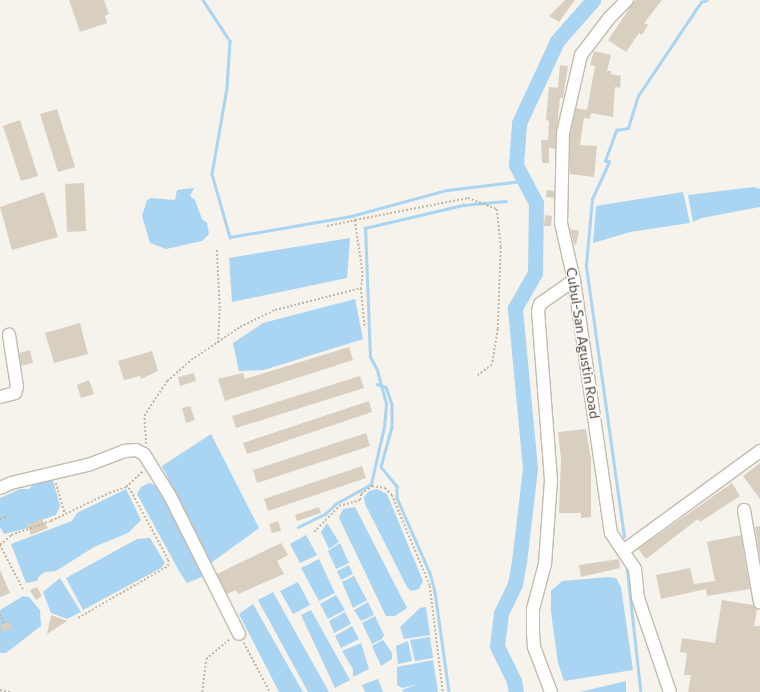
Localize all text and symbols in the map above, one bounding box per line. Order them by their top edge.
street label: Cubul-San Agustin Road [563,266,603,420]

